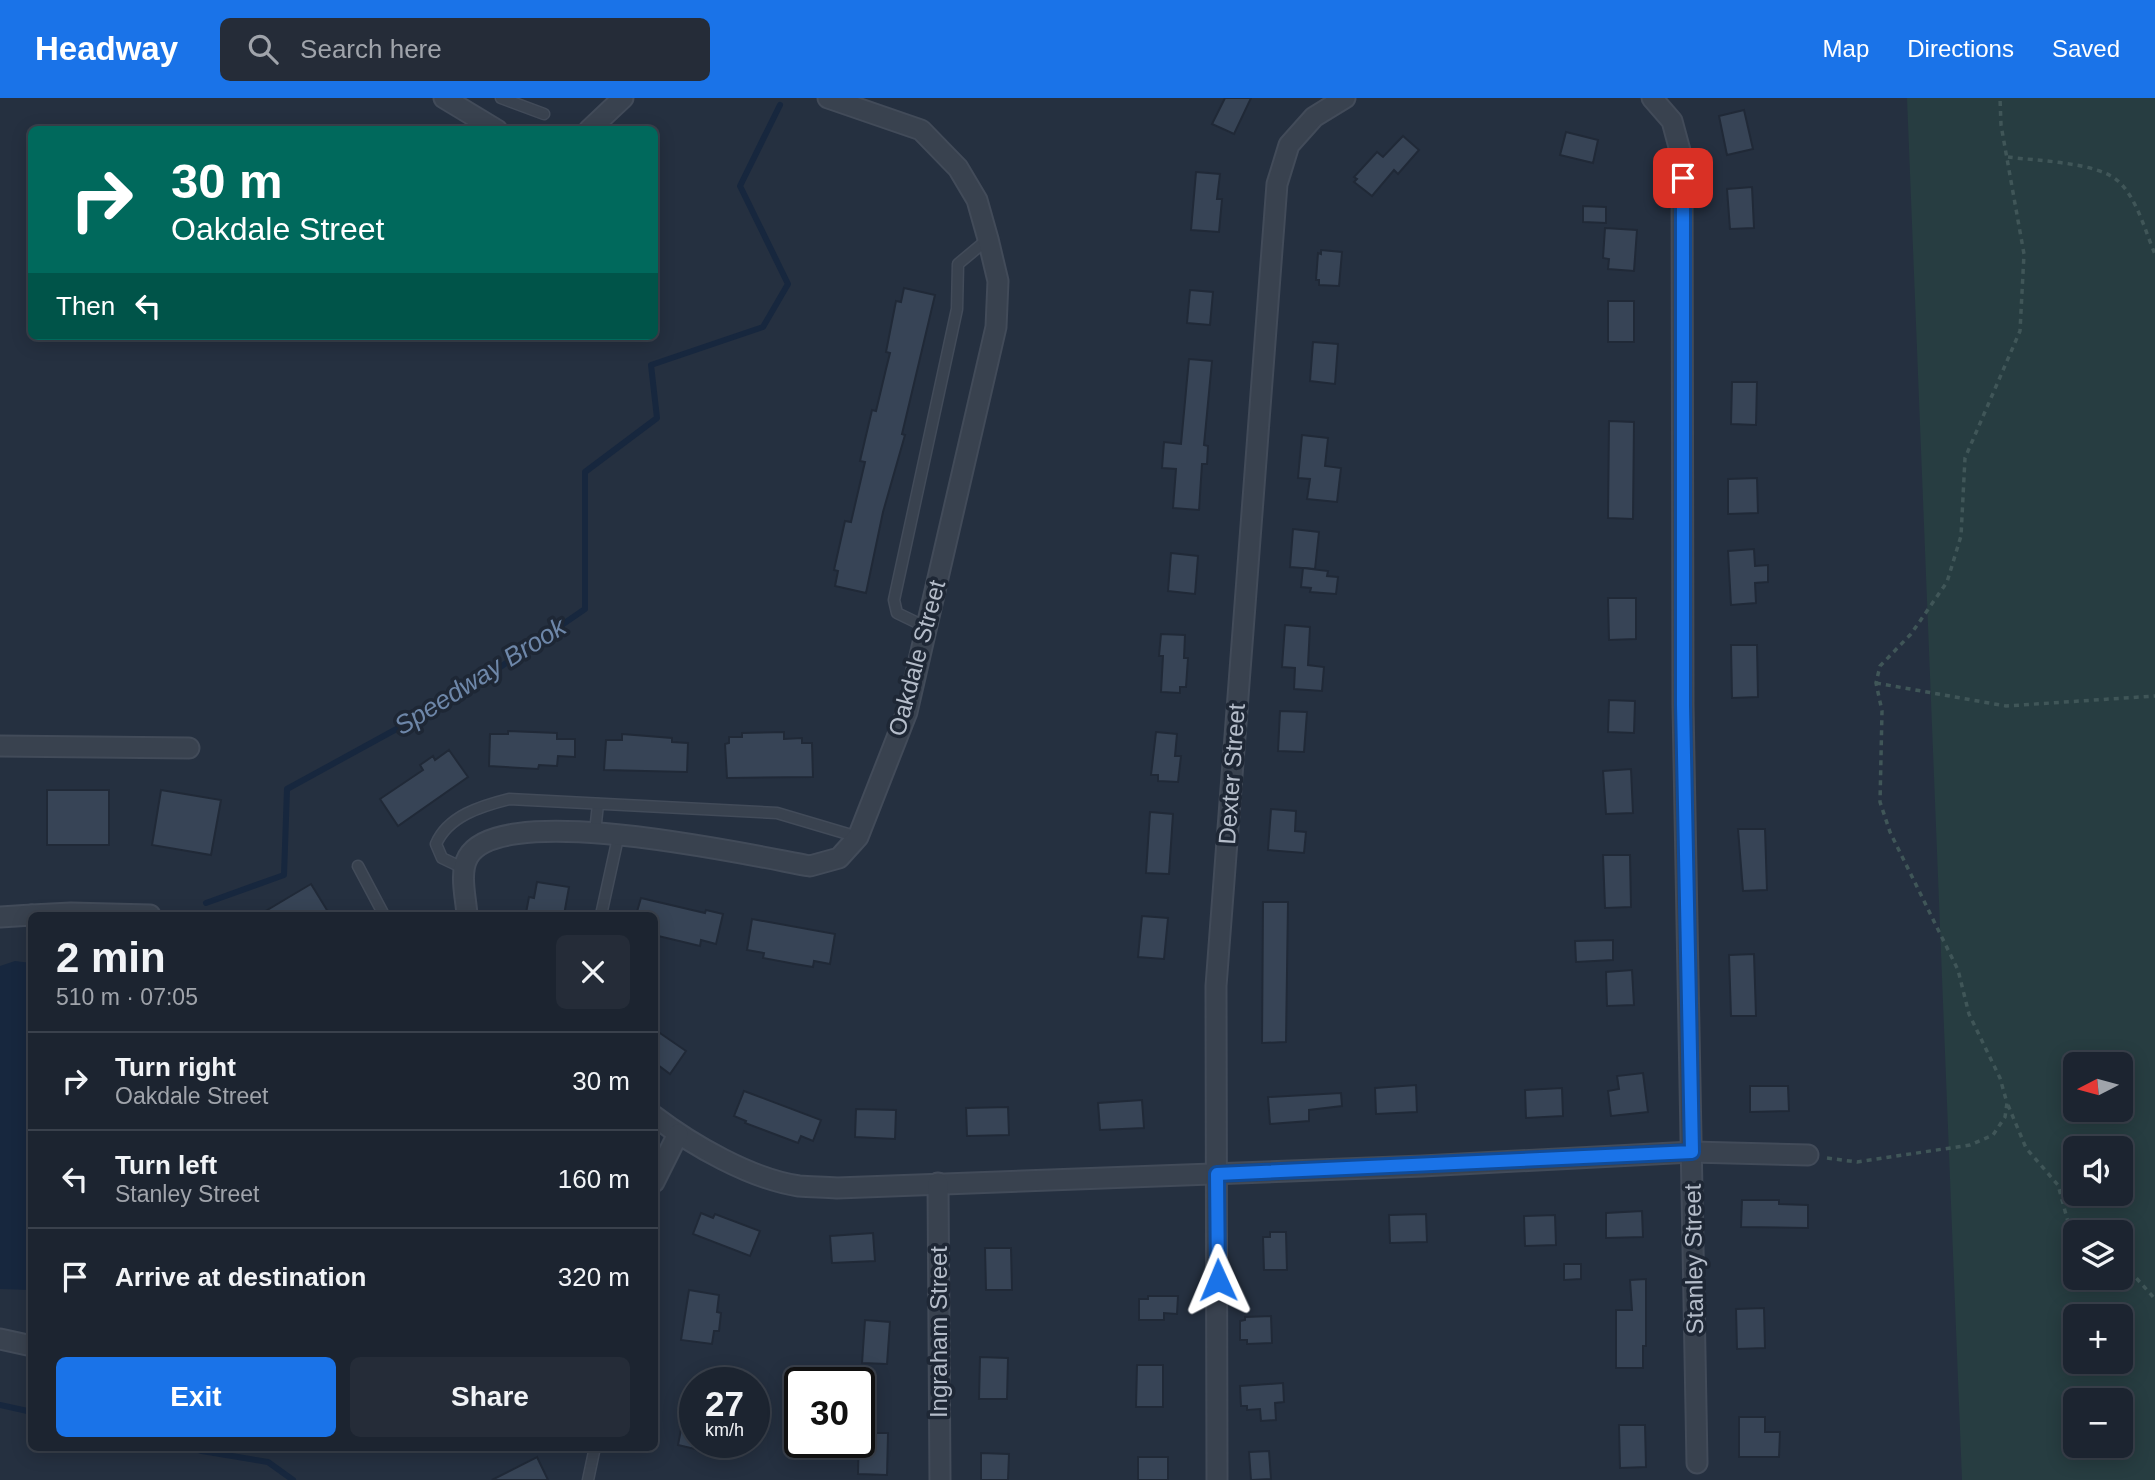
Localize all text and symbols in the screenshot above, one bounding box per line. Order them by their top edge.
search box [220,18,710,81]
text: Headway [35,30,178,67]
icon: search [244,30,282,68]
text: Search here [300,34,442,64]
text: Map [1823,35,1869,62]
text: Directions [1907,35,2014,62]
text: Saved [2052,35,2120,62]
pin [1653,148,1713,208]
icon: right [56,154,147,245]
text: 30 m [171,154,283,208]
icon: arrive [1664,159,1702,197]
text: Oakdale Street [171,211,384,247]
icon: left [129,287,167,325]
text: Then [56,291,115,321]
street label: Oakdale Street [883,577,950,739]
water label: Speedway Brook [389,610,573,741]
street label: Dexter Street [1213,702,1250,845]
text: 2 min [56,934,166,981]
button: close [556,935,630,1009]
text: 510 m · 07:05 [56,984,198,1010]
text: Turn right [115,1052,236,1082]
north arrow [2063,1052,2133,1122]
map controls [2063,1052,2133,1458]
icon: right [56,1062,94,1100]
text: 30 m [572,1066,630,1096]
text: Oakdale Street [115,1083,268,1109]
button: sound [2063,1136,2133,1206]
text: Turn left [115,1150,217,1180]
icon: left [56,1160,94,1198]
text: 160 m [558,1164,630,1194]
text: Stanley Street [115,1181,259,1207]
street label: Stanley Street [1679,1183,1708,1335]
button: layers [2063,1220,2133,1290]
position arrow [1181,1243,1255,1317]
street label: Ingraham Street [925,1246,952,1418]
icon: arrive [56,1258,94,1296]
text: Arrive at destination [115,1262,366,1292]
text: 320 m [558,1262,630,1292]
button: + [2063,1304,2133,1374]
button: Exit [56,1357,336,1437]
button: Share [350,1357,630,1437]
speed limit sign: 30 [784,1367,875,1458]
text: 27 [705,1384,744,1423]
button: − [2063,1388,2133,1458]
text: km/h [705,1420,744,1440]

